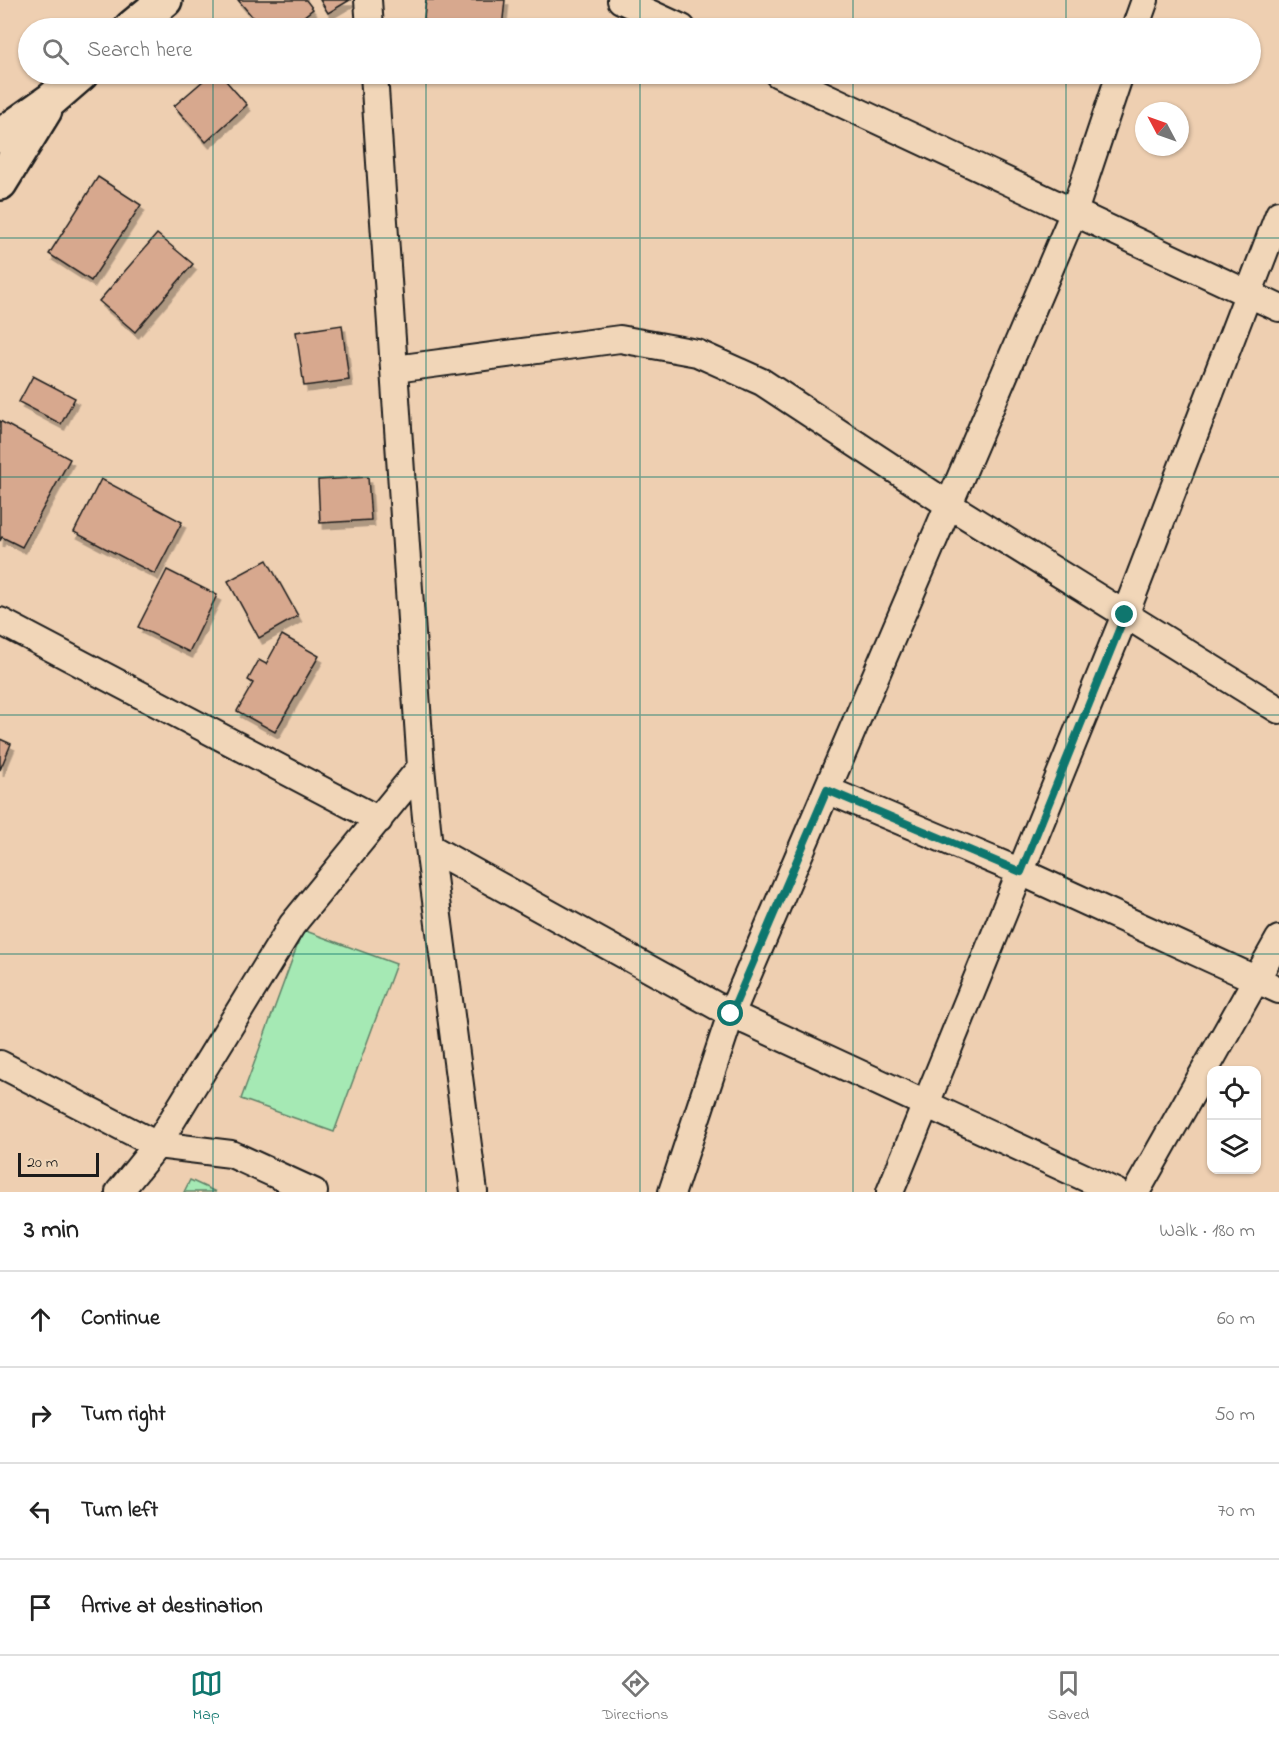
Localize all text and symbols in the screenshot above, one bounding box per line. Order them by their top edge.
search box [18,18,1261,84]
icon: search [39,35,72,68]
text: Search here [87,35,192,67]
north arrow [1135,102,1189,156]
route end [1111,601,1137,627]
route start [717,1000,743,1026]
map controls [1207,1066,1261,1174]
button: locate [1207,1066,1261,1120]
button: layers [1207,1120,1261,1174]
scale bar [18,1150,99,1178]
text: 20 m [27,1151,58,1175]
text: 3 min [24,1212,79,1250]
text: Walk · 180 m [1159,1217,1255,1246]
icon: ahead [24,1303,57,1336]
text: Continue [81,1303,160,1335]
text: 60 m [1217,1305,1255,1334]
icon: right [24,1399,57,1432]
text: Turn right [81,1399,166,1431]
text: 50 m [1214,1401,1255,1430]
icon: left [24,1495,57,1528]
text: Turn left [81,1495,158,1527]
text: 70 m [1218,1497,1255,1526]
icon: arrive [24,1591,57,1624]
text: Arrive at destination [81,1591,263,1623]
tab: Map [190,1667,223,1727]
tab: Directions [602,1667,668,1727]
tab: Saved [1048,1667,1089,1727]

